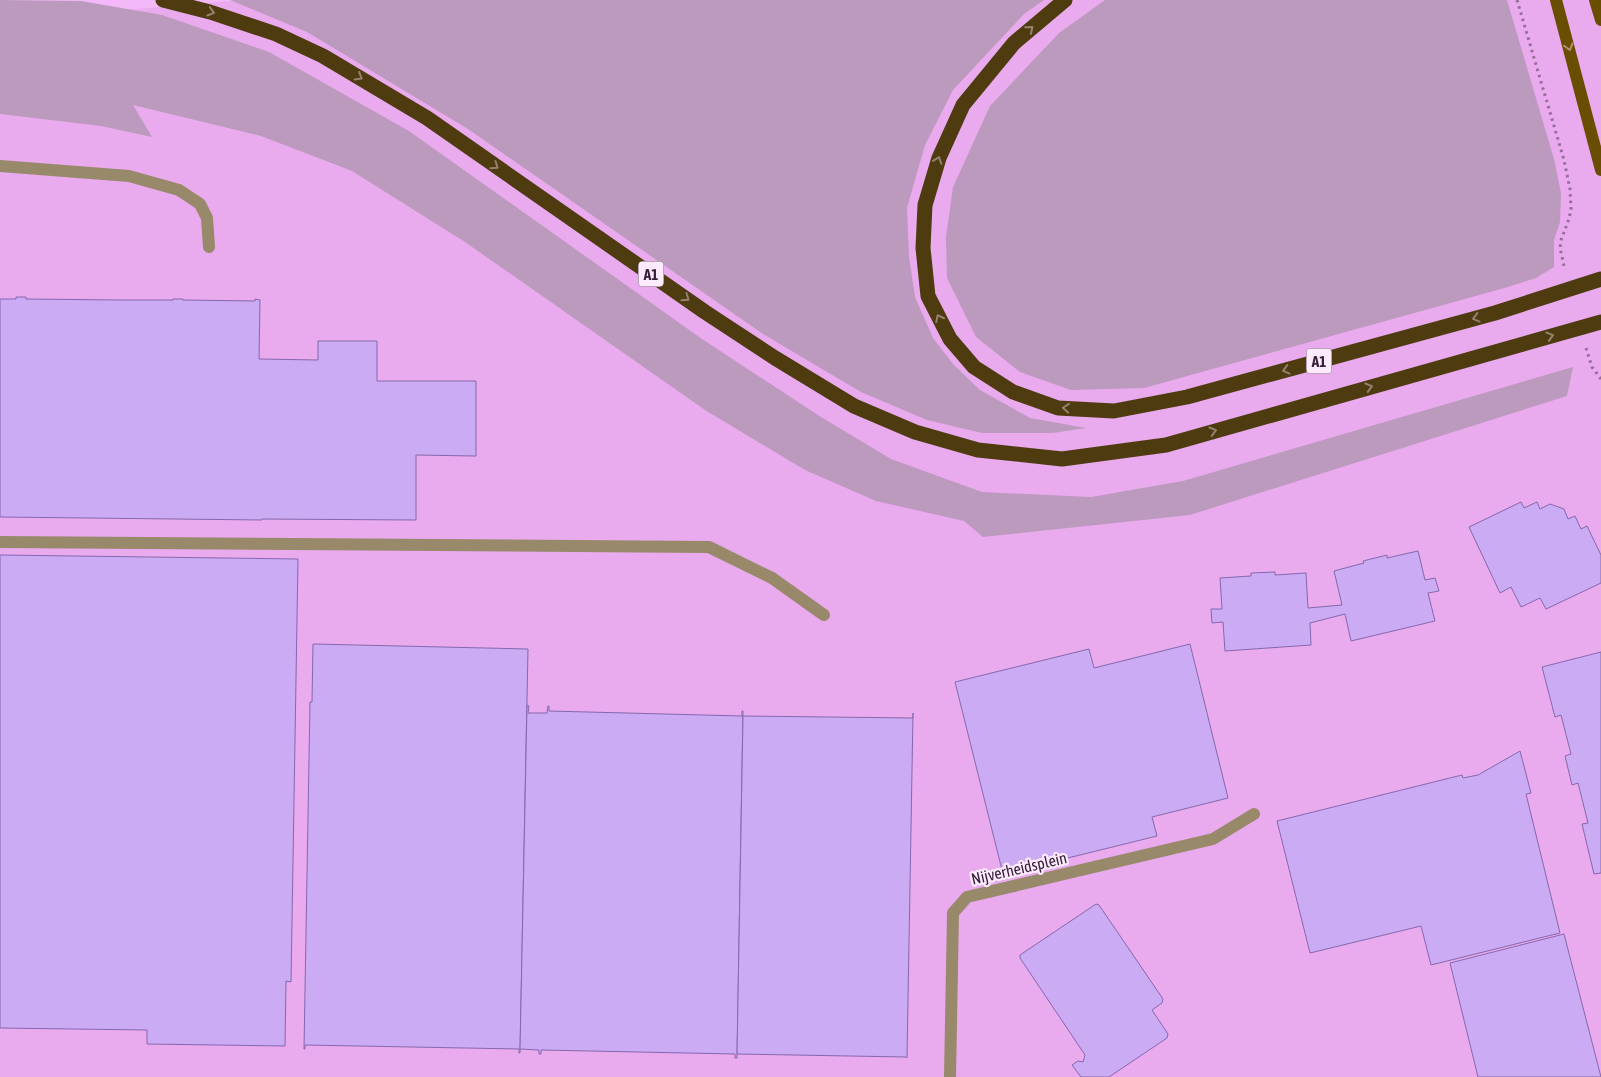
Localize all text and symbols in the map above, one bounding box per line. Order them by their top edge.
one-way arrow [206,7,214,17]
one-way arrow [1025,26,1034,35]
one-way arrow [1563,43,1573,51]
one-way arrow [353,71,362,81]
one-way arrow [933,157,943,165]
one-way arrow [489,160,499,169]
road number: A1 [638,262,664,286]
one-way arrow [680,292,690,301]
one-way arrow [1472,312,1481,323]
one-way arrow [935,314,945,323]
one-way arrow [1545,331,1554,341]
road number: A1 [1306,348,1332,374]
one-way arrow [1281,364,1290,375]
one-way arrow [1365,383,1373,393]
one-way arrow [1062,403,1070,414]
one-way arrow [1208,427,1216,437]
street label: Nijverheidsplein [969,848,1069,889]

